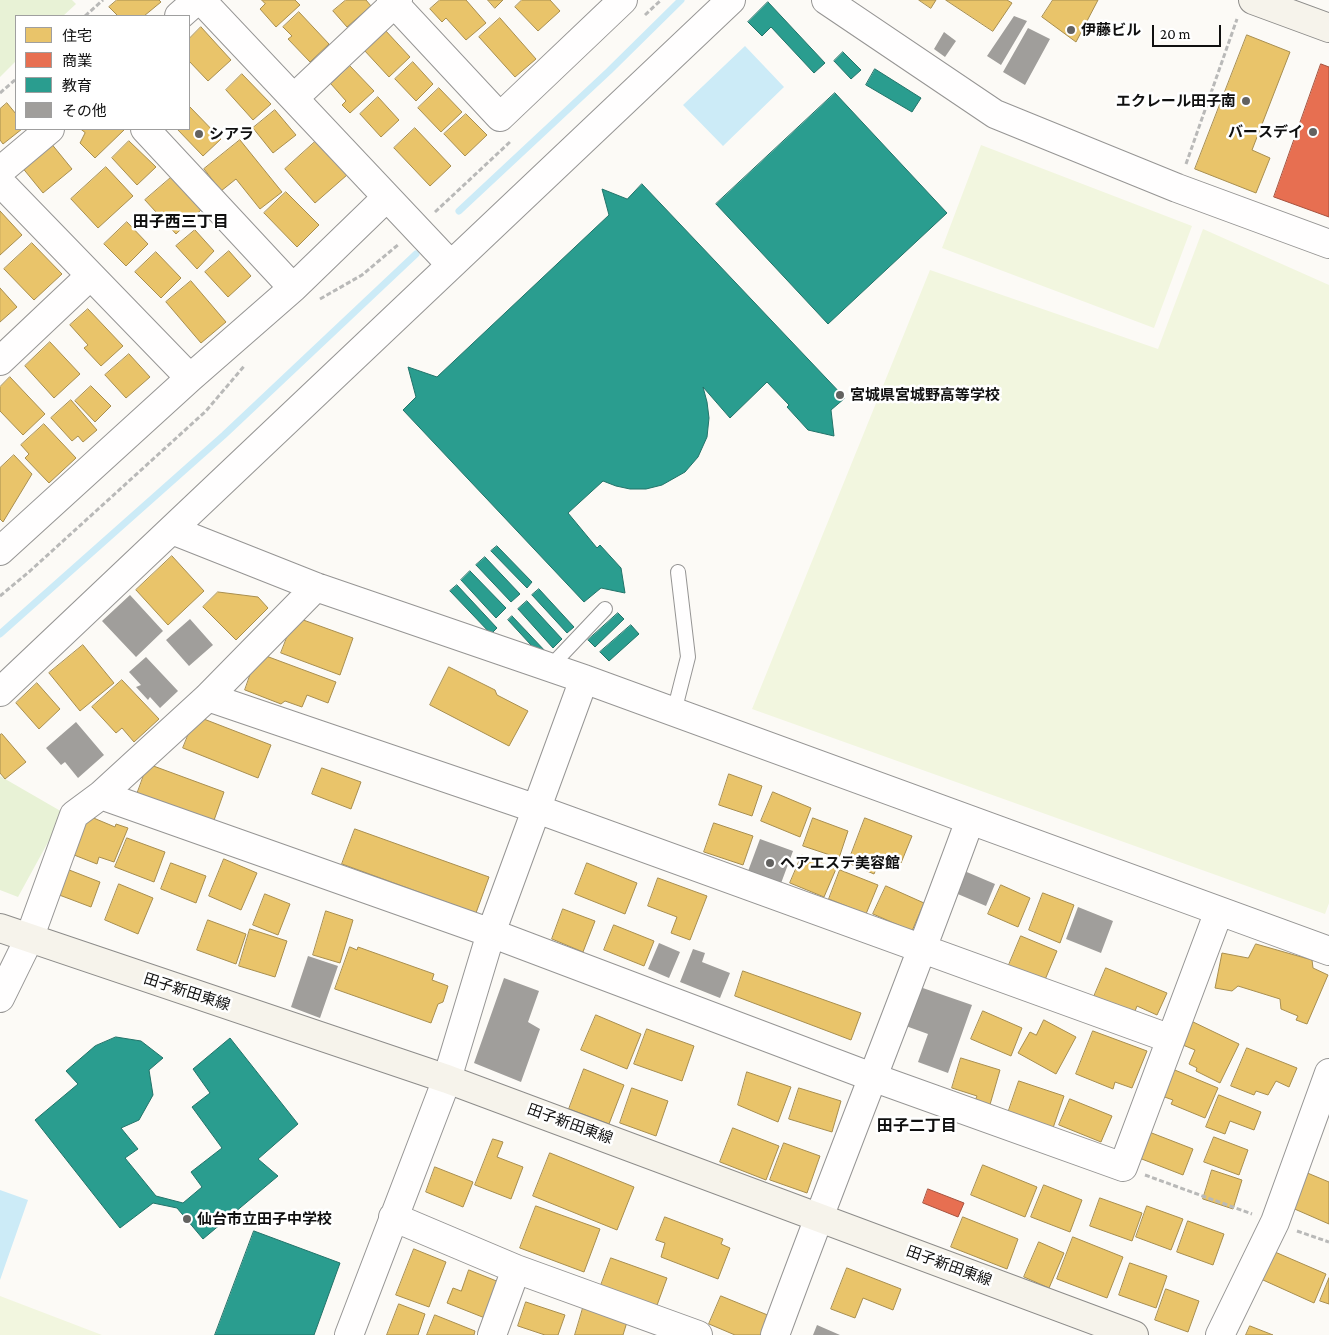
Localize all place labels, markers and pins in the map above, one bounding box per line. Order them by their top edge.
place label: 伊藤ビル [1081,21,1141,39]
marker: 伊藤ビル [1065,24,1077,36]
place label: エクレール田子南 [1116,92,1236,110]
marker: エクレール田子南 [1240,95,1252,107]
place label: バースデイ [1228,123,1303,141]
place label: シアラ [209,125,254,143]
marker: バースデイ [1307,126,1319,138]
marker: シアラ [193,128,205,140]
place label: 宮城県宮城野高等学校 [850,386,1000,404]
marker: 宮城県宮城野高等学校 [834,389,846,401]
place label: ヘアエステ美容館 [780,854,900,872]
marker: ヘアエステ美容館 [764,857,776,869]
place label: 仙台市立田子中学校 [197,1210,332,1228]
marker: 仙台市立田子中学校 [181,1213,193,1225]

